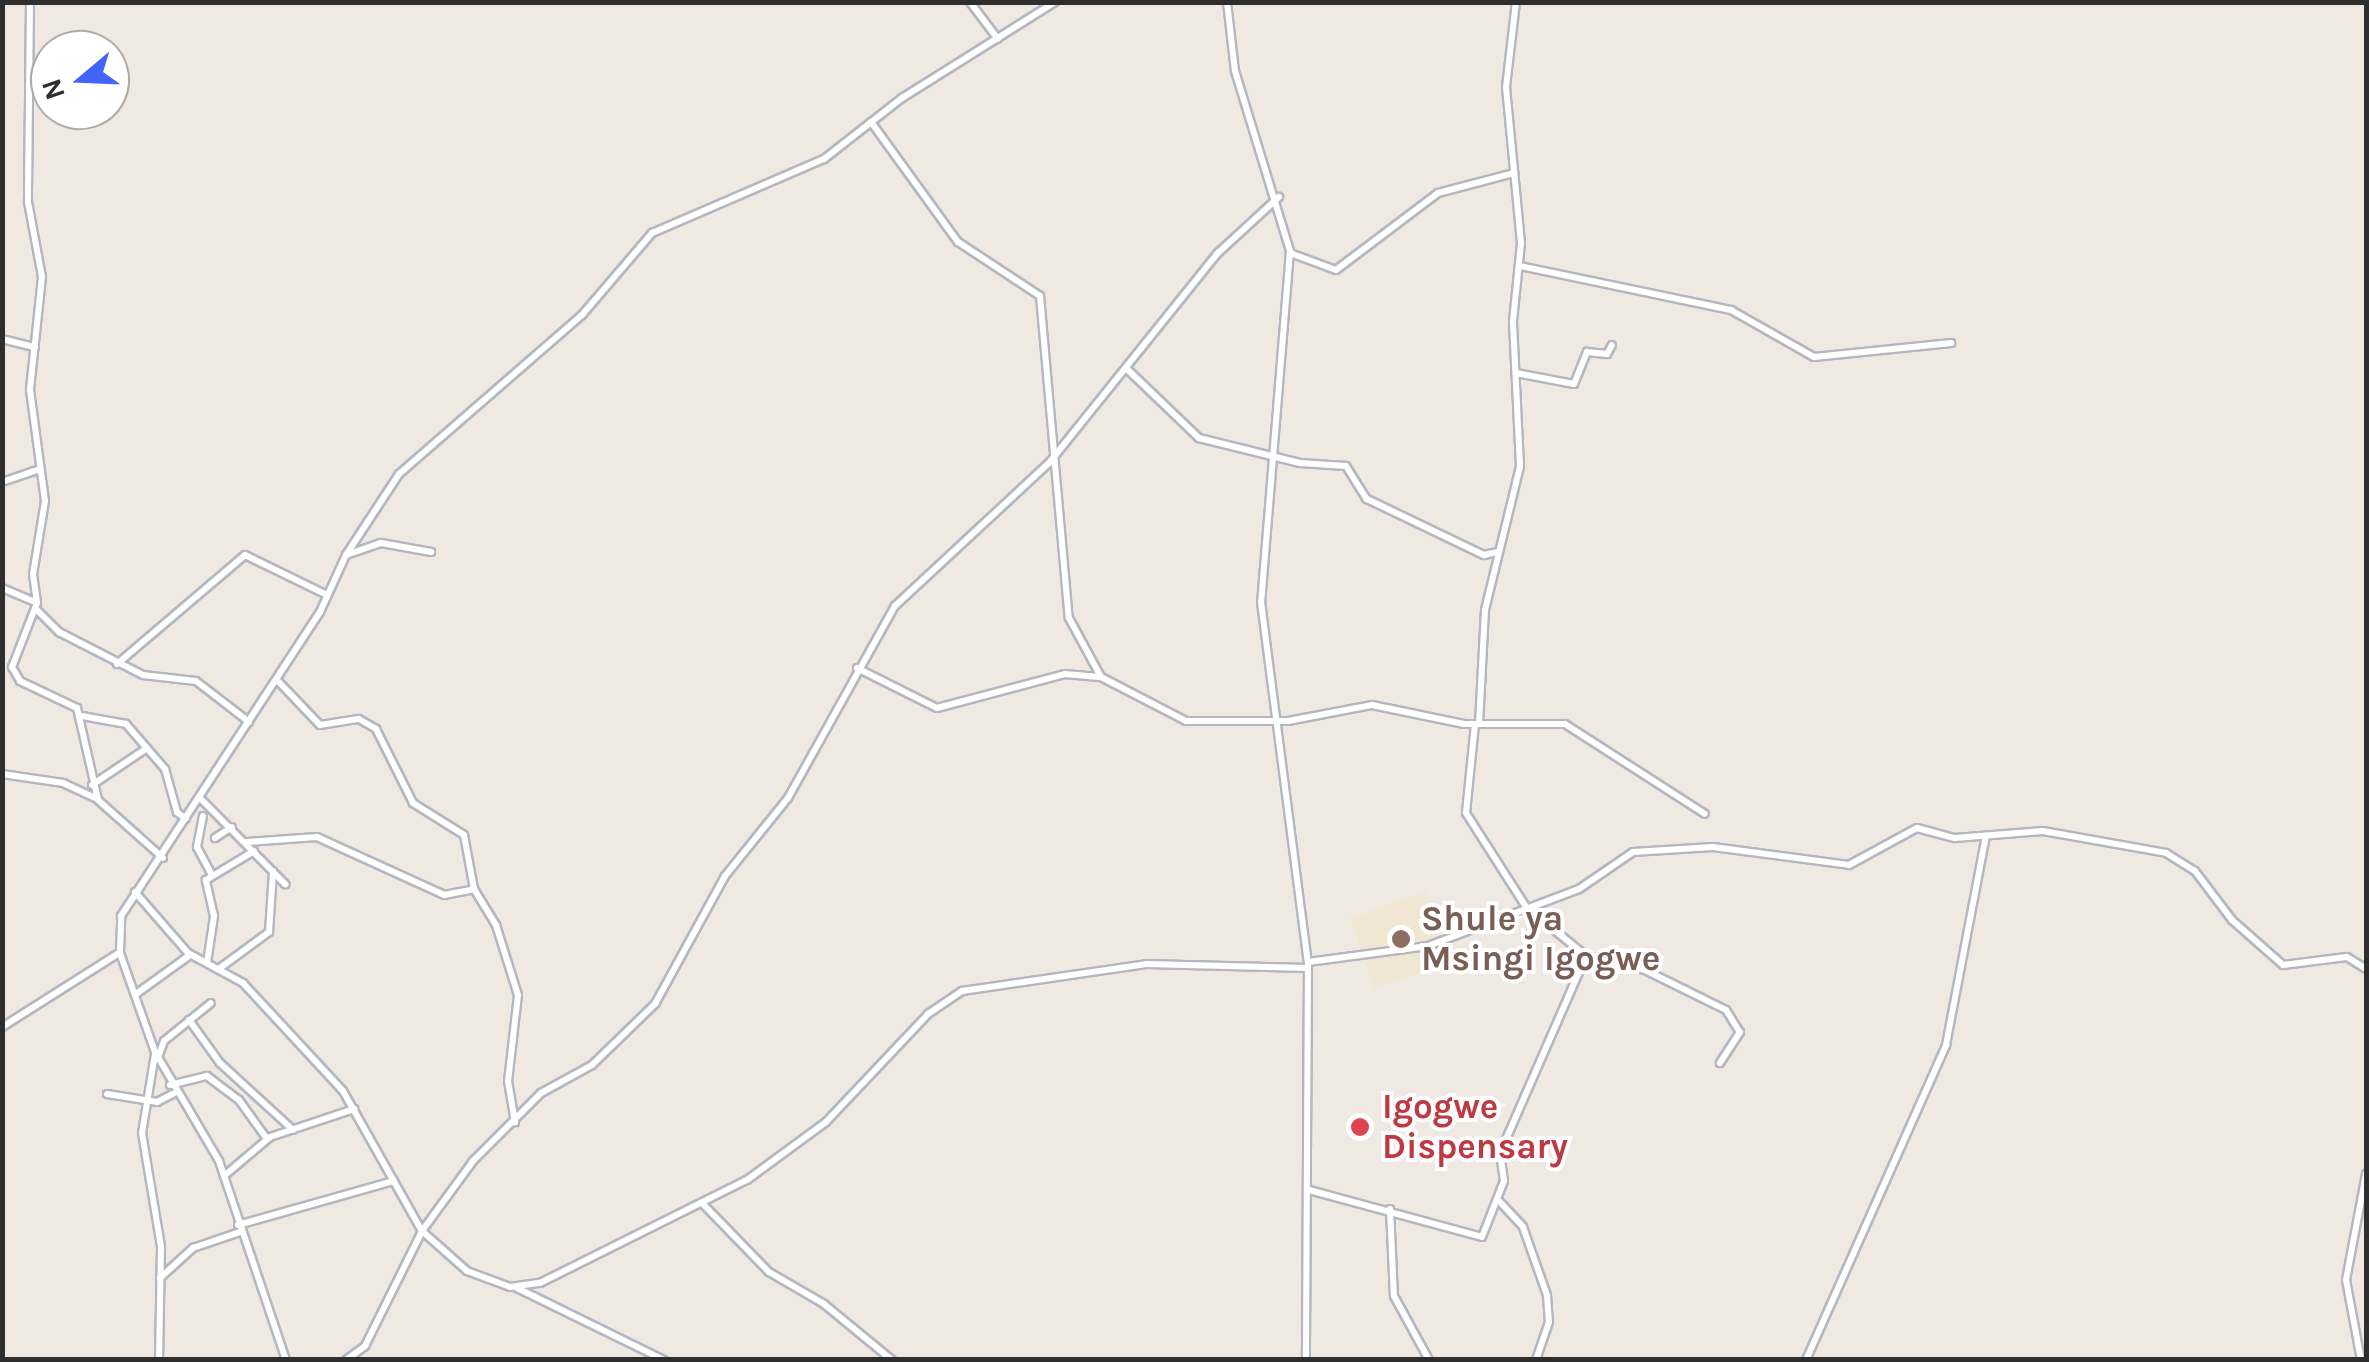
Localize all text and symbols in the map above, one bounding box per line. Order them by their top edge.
north arrow [30,30,130,130]
text: N [34,74,72,104]
place label: Shule ya Msingi Igogwe [1421,898,1660,980]
marker: Shule ya Msingi Igogwe [1390,928,1412,950]
place label: Igogwe Dispensary [1382,1086,1568,1168]
marker: Igogwe Dispensary [1347,1114,1373,1140]

